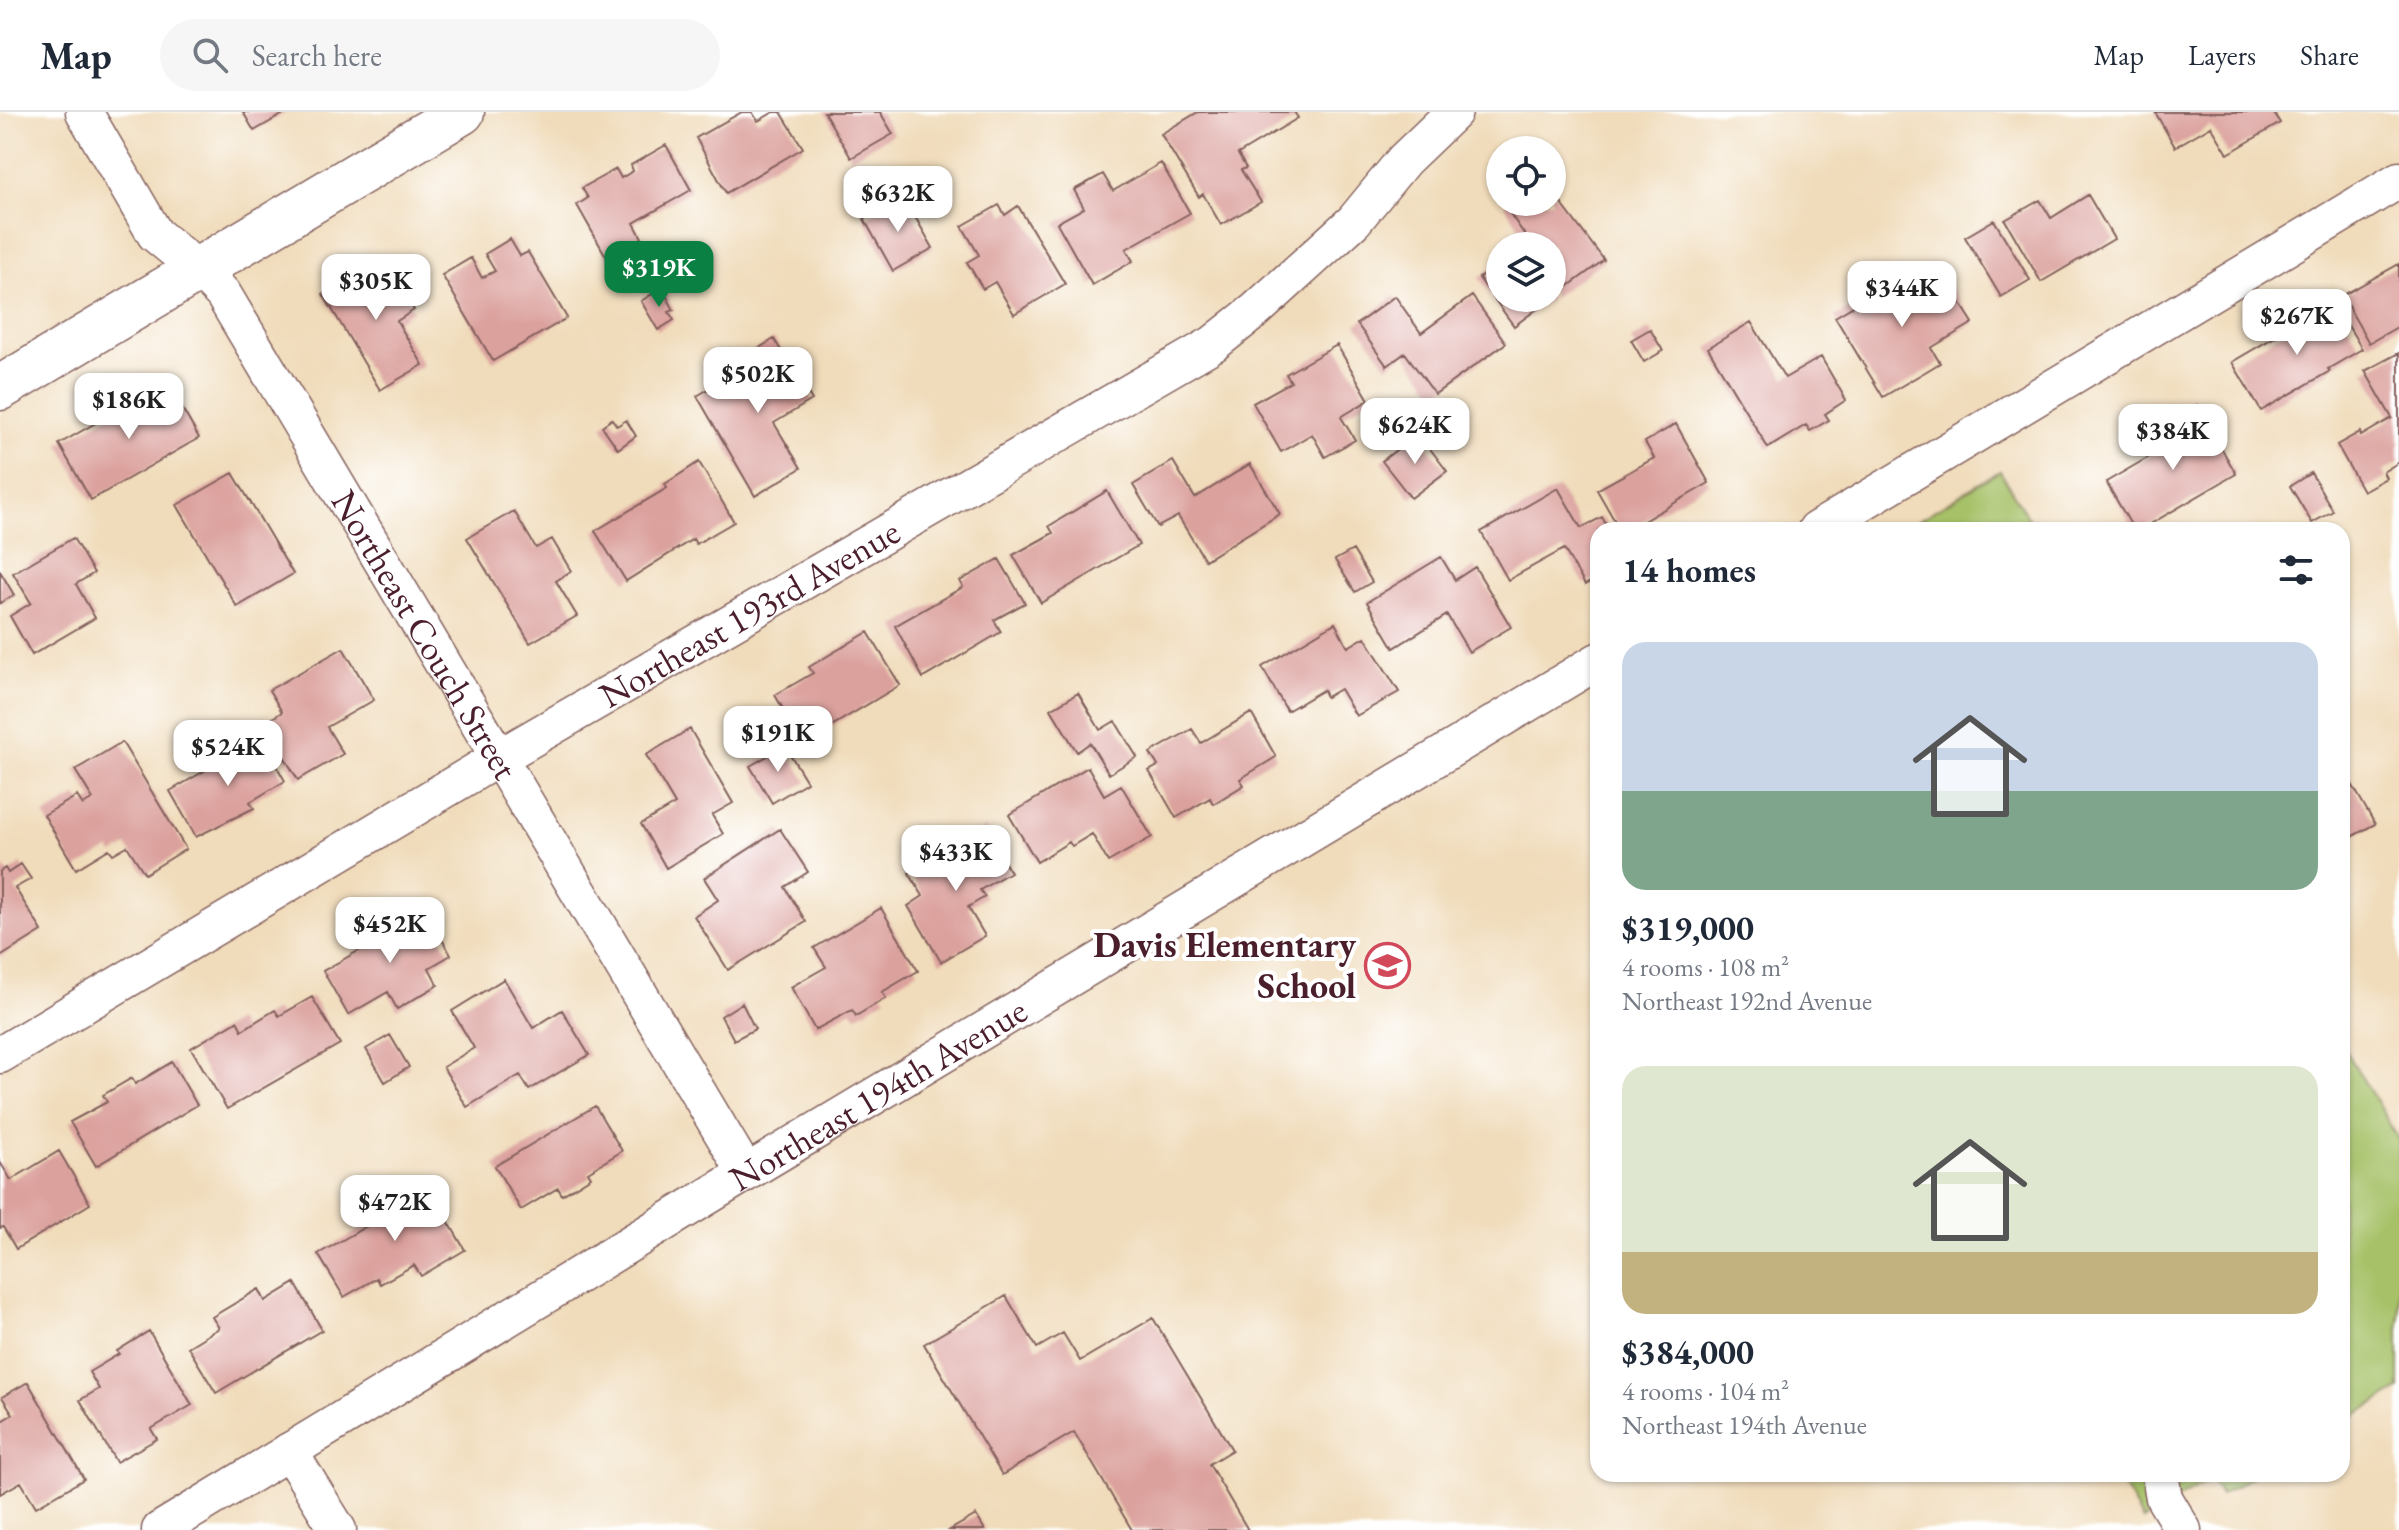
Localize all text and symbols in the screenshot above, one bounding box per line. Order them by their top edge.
search box [160,19,720,91]
text: Map [40,31,112,80]
icon: search [188,33,232,77]
text: Search here [252,36,382,75]
text: Map [2094,37,2144,73]
text: Layers [2188,37,2256,73]
text: Share [2300,37,2359,73]
map controls [1486,136,1566,312]
button: locate [1486,136,1566,216]
pin: $632K [842,166,954,234]
text: $632K [861,175,935,209]
button: layers [1486,232,1566,312]
pin: $319K [603,241,715,309]
text: $319K [622,250,696,284]
pin: $305K [320,254,432,322]
pin: $344K [1846,261,1958,329]
text: $305K [339,263,413,297]
text: $344K [1865,270,1939,304]
pin: $267K [2241,289,2353,357]
text: $267K [2260,298,2334,332]
pin: $502K [702,347,814,415]
text: $502K [721,356,795,390]
pin: $186K [73,373,185,441]
text: $186K [92,382,166,416]
pin: $624K [1359,398,1471,466]
pin: $384K [2117,404,2229,472]
text: $624K [1378,407,1452,441]
text: $384K [2136,413,2210,447]
street label: Northeast Couch Street [321,481,530,788]
street label: Northeast 193rd Avenue [590,507,908,718]
text: 14 homes [1622,548,1756,592]
icon: filters [2274,548,2318,592]
icon: home [1898,694,2042,838]
pin: $191K [722,706,834,774]
text: $191K [741,715,815,749]
pin: $524K [172,720,284,788]
text: $524K [191,729,265,763]
pin: $433K [900,825,1012,893]
text: $433K [919,834,993,868]
pin: $452K [334,897,446,965]
text: $452K [353,906,427,940]
text: $319,000 [1622,906,1754,950]
place label: Davis Elementary School [1093,921,1357,1009]
school or university icon: Davis Elementary School [1363,941,1411,989]
text: 4 rooms · 108 m² [1622,950,1789,984]
text: Northeast 192nd Avenue [1622,984,1872,1018]
street label: Northeast 194th Avenue [720,986,1035,1201]
icon: home [1898,1118,2042,1262]
pin: $472K [339,1175,451,1243]
text: $472K [358,1184,432,1218]
text: $384,000 [1622,1330,1754,1374]
text: 4 rooms · 104 m² [1622,1374,1789,1408]
text: Northeast 194th Avenue [1622,1408,1867,1442]

